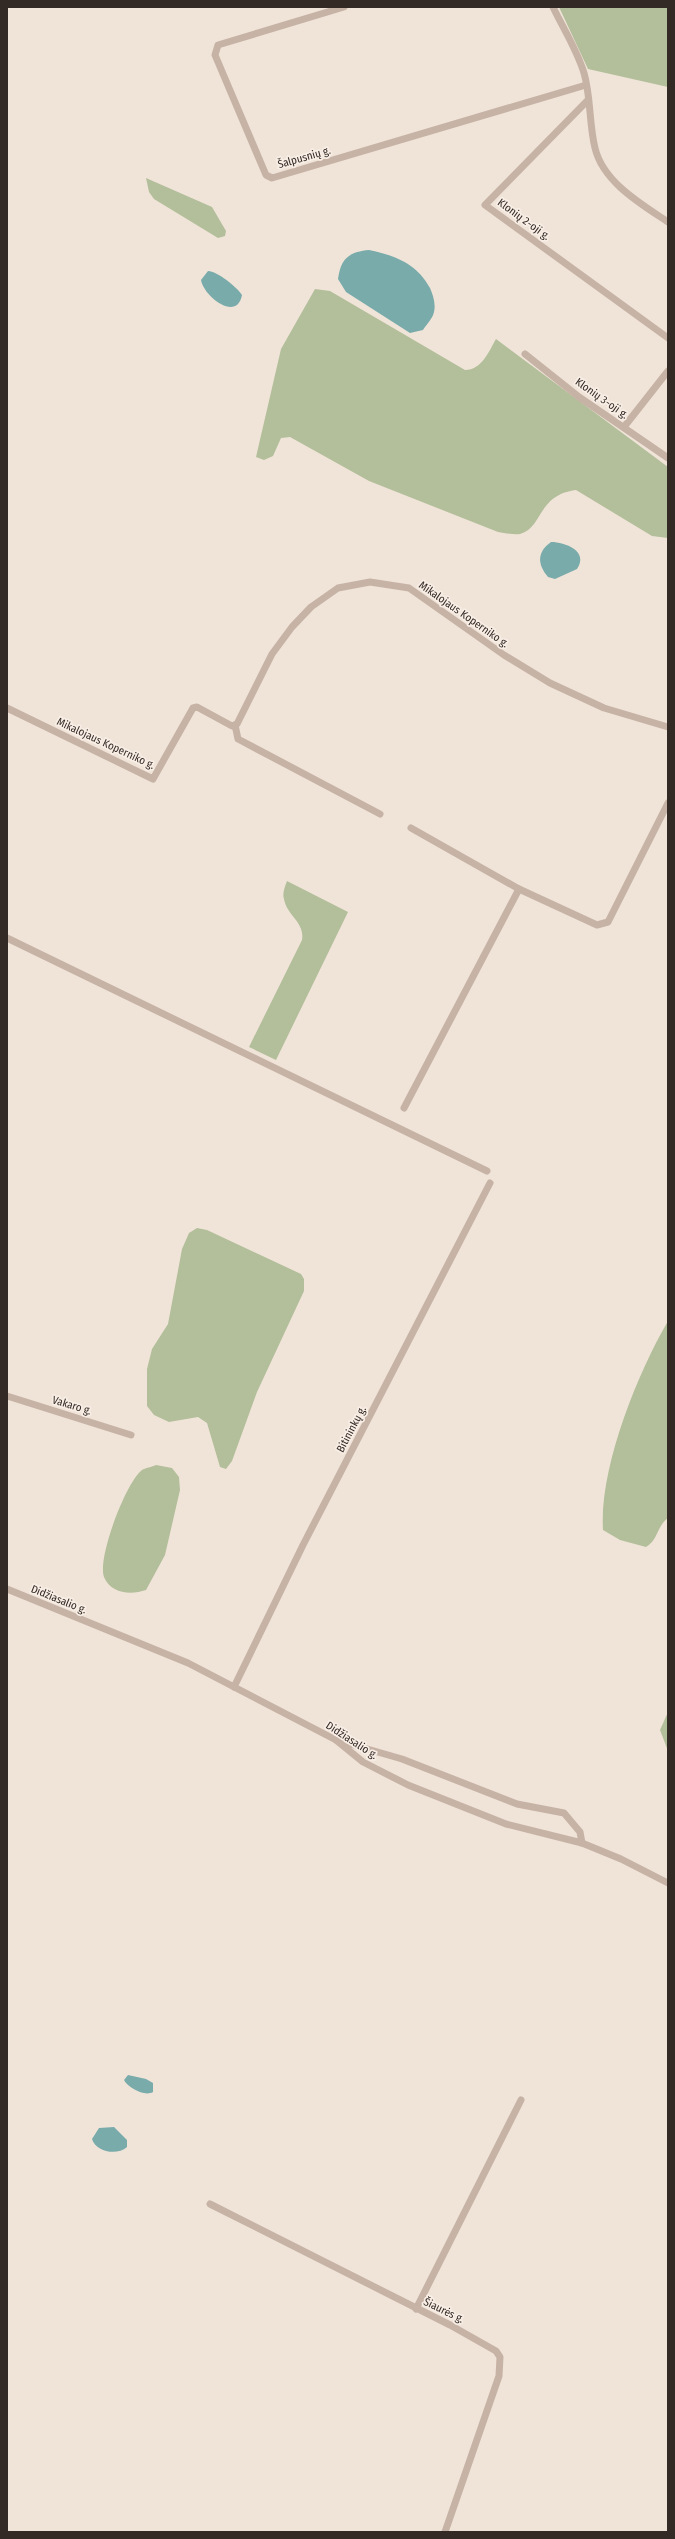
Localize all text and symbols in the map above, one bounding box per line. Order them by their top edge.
street label: Šalpusnių g. [276,143,332,171]
street label: Klonių 2-oji g. [495,196,552,243]
street label: Klonių 3-oji g. [573,375,631,421]
street label: Mikalojaus Koperniko g. [416,578,511,650]
street label: Mikalojaus Koperniko g. [55,715,157,772]
street label: Vakaro g. [51,1393,93,1418]
street label: Bitininkų g. [334,1404,369,1455]
street label: Didžiasalio g. [29,1582,89,1617]
street label: Didžiasalio g. [323,1719,380,1762]
street label: Šiaurės g. [422,2294,466,2326]

